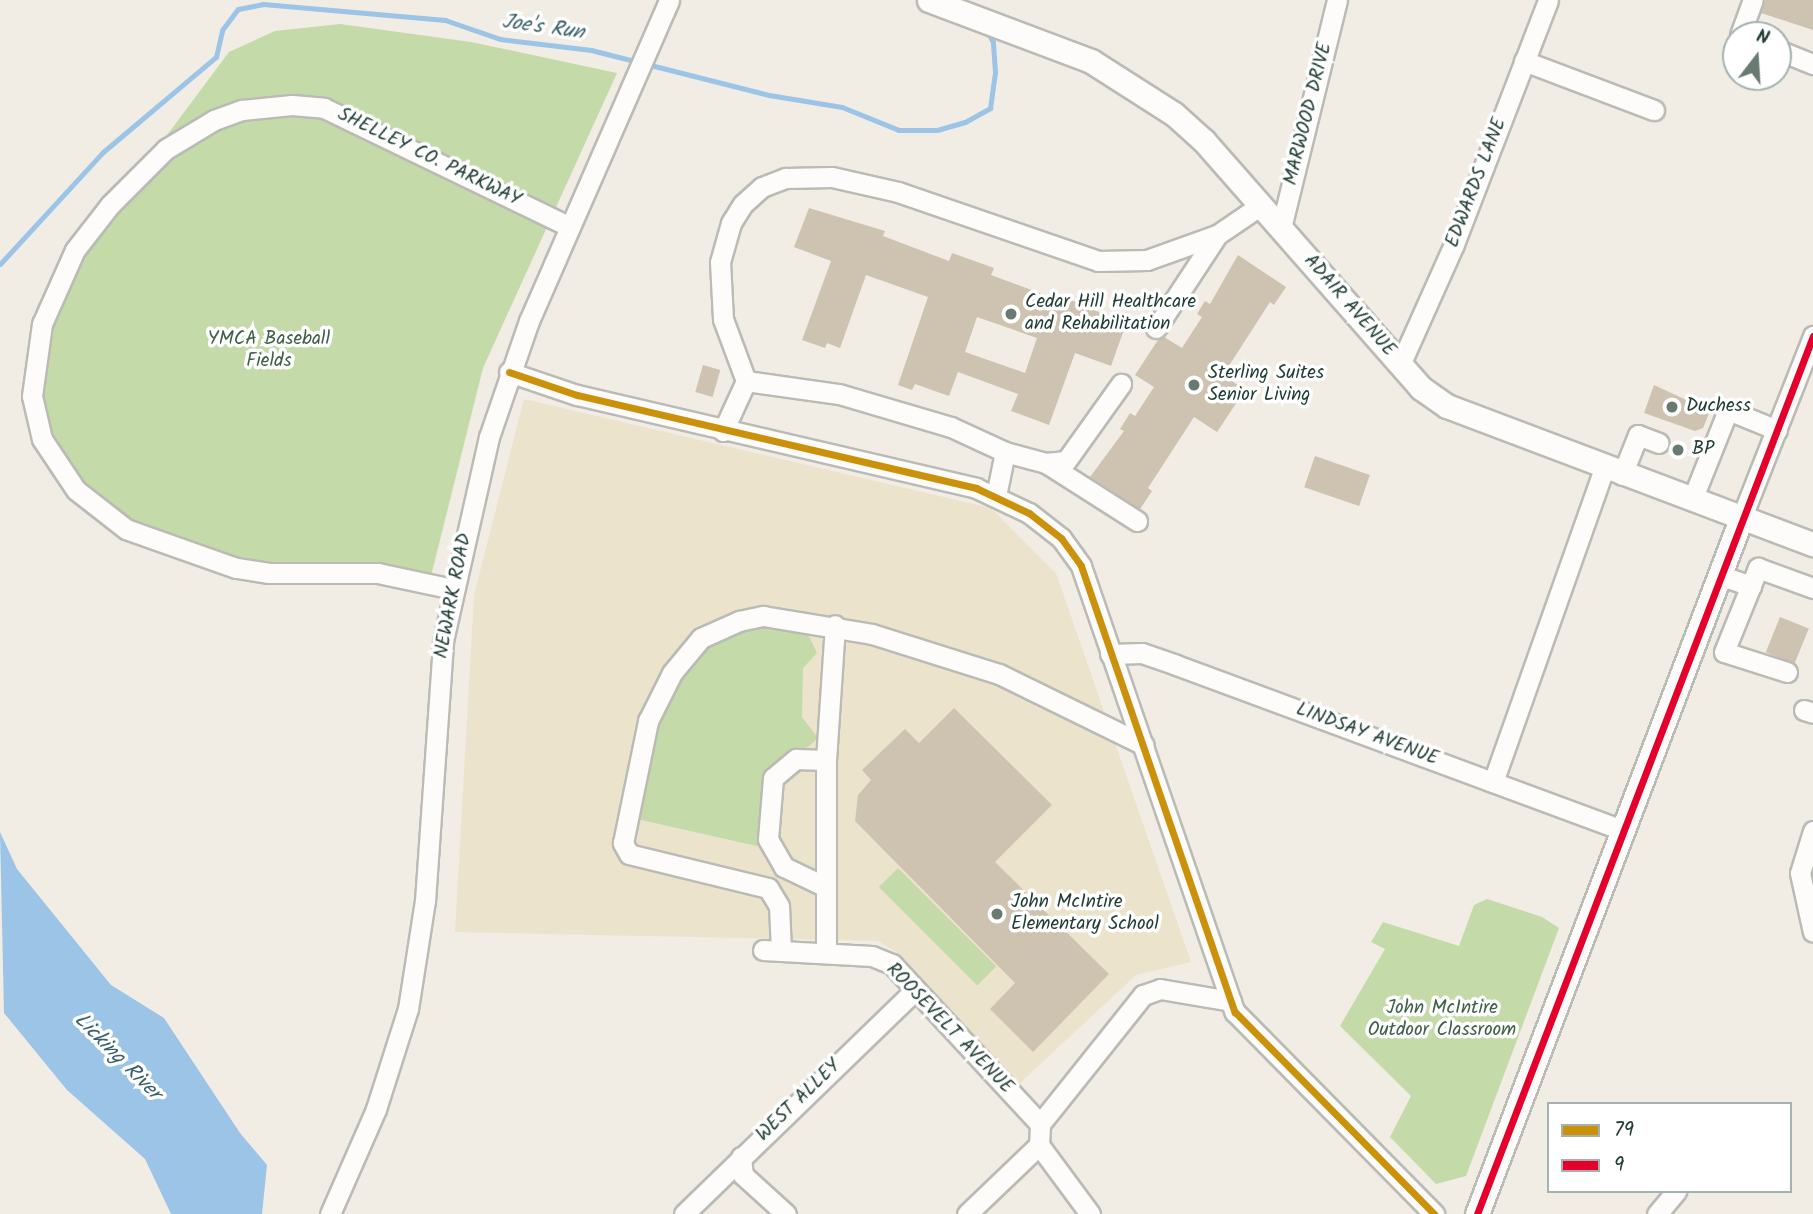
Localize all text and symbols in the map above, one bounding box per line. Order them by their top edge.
water label: Joe's Run [500,10,586,46]
north arrow [1722,21,1792,91]
text: N [1752,22,1773,54]
street label: MARWOOD DRIVE [1280,40,1338,188]
street label: SHELLEY CO. PARKWAY [334,104,524,212]
street label: EDWARDS LANE [1442,115,1512,251]
street label: ADAIR AVENUE [1298,250,1400,362]
place label: Cedar Hill Healthcare and Rehabilitation [1025,292,1196,336]
marker: Cedar Hill Healthcare and Rehabilitation [1003,306,1019,322]
park label: YMCA Baseball Fields [208,329,330,373]
place label: Sterling Suites Senior Living [1208,363,1324,407]
marker: Sterling Suites Senior Living [1186,377,1202,393]
place label: Duchess [1686,396,1751,418]
marker: Duchess [1664,399,1680,415]
place label: BP [1692,439,1714,461]
marker: BP [1670,442,1686,458]
street label: NEWARK ROAD [431,532,477,660]
street label: LINDSAY AVENUE [1293,699,1441,771]
place label: John McIntire Elementary School [1011,892,1159,936]
marker: John McIntire Elementary School [989,906,1005,922]
street label: ROOSEVELT AVENUE [881,959,1017,1099]
park label: John McIntire Outdoor Classroom [1368,998,1516,1042]
water label: Licking River [68,1008,166,1106]
street label: WEST ALLEY [752,1055,846,1147]
legend [1547,1102,1792,1193]
text: 79 [1614,1114,1634,1147]
text: 9 [1614,1149,1624,1182]

